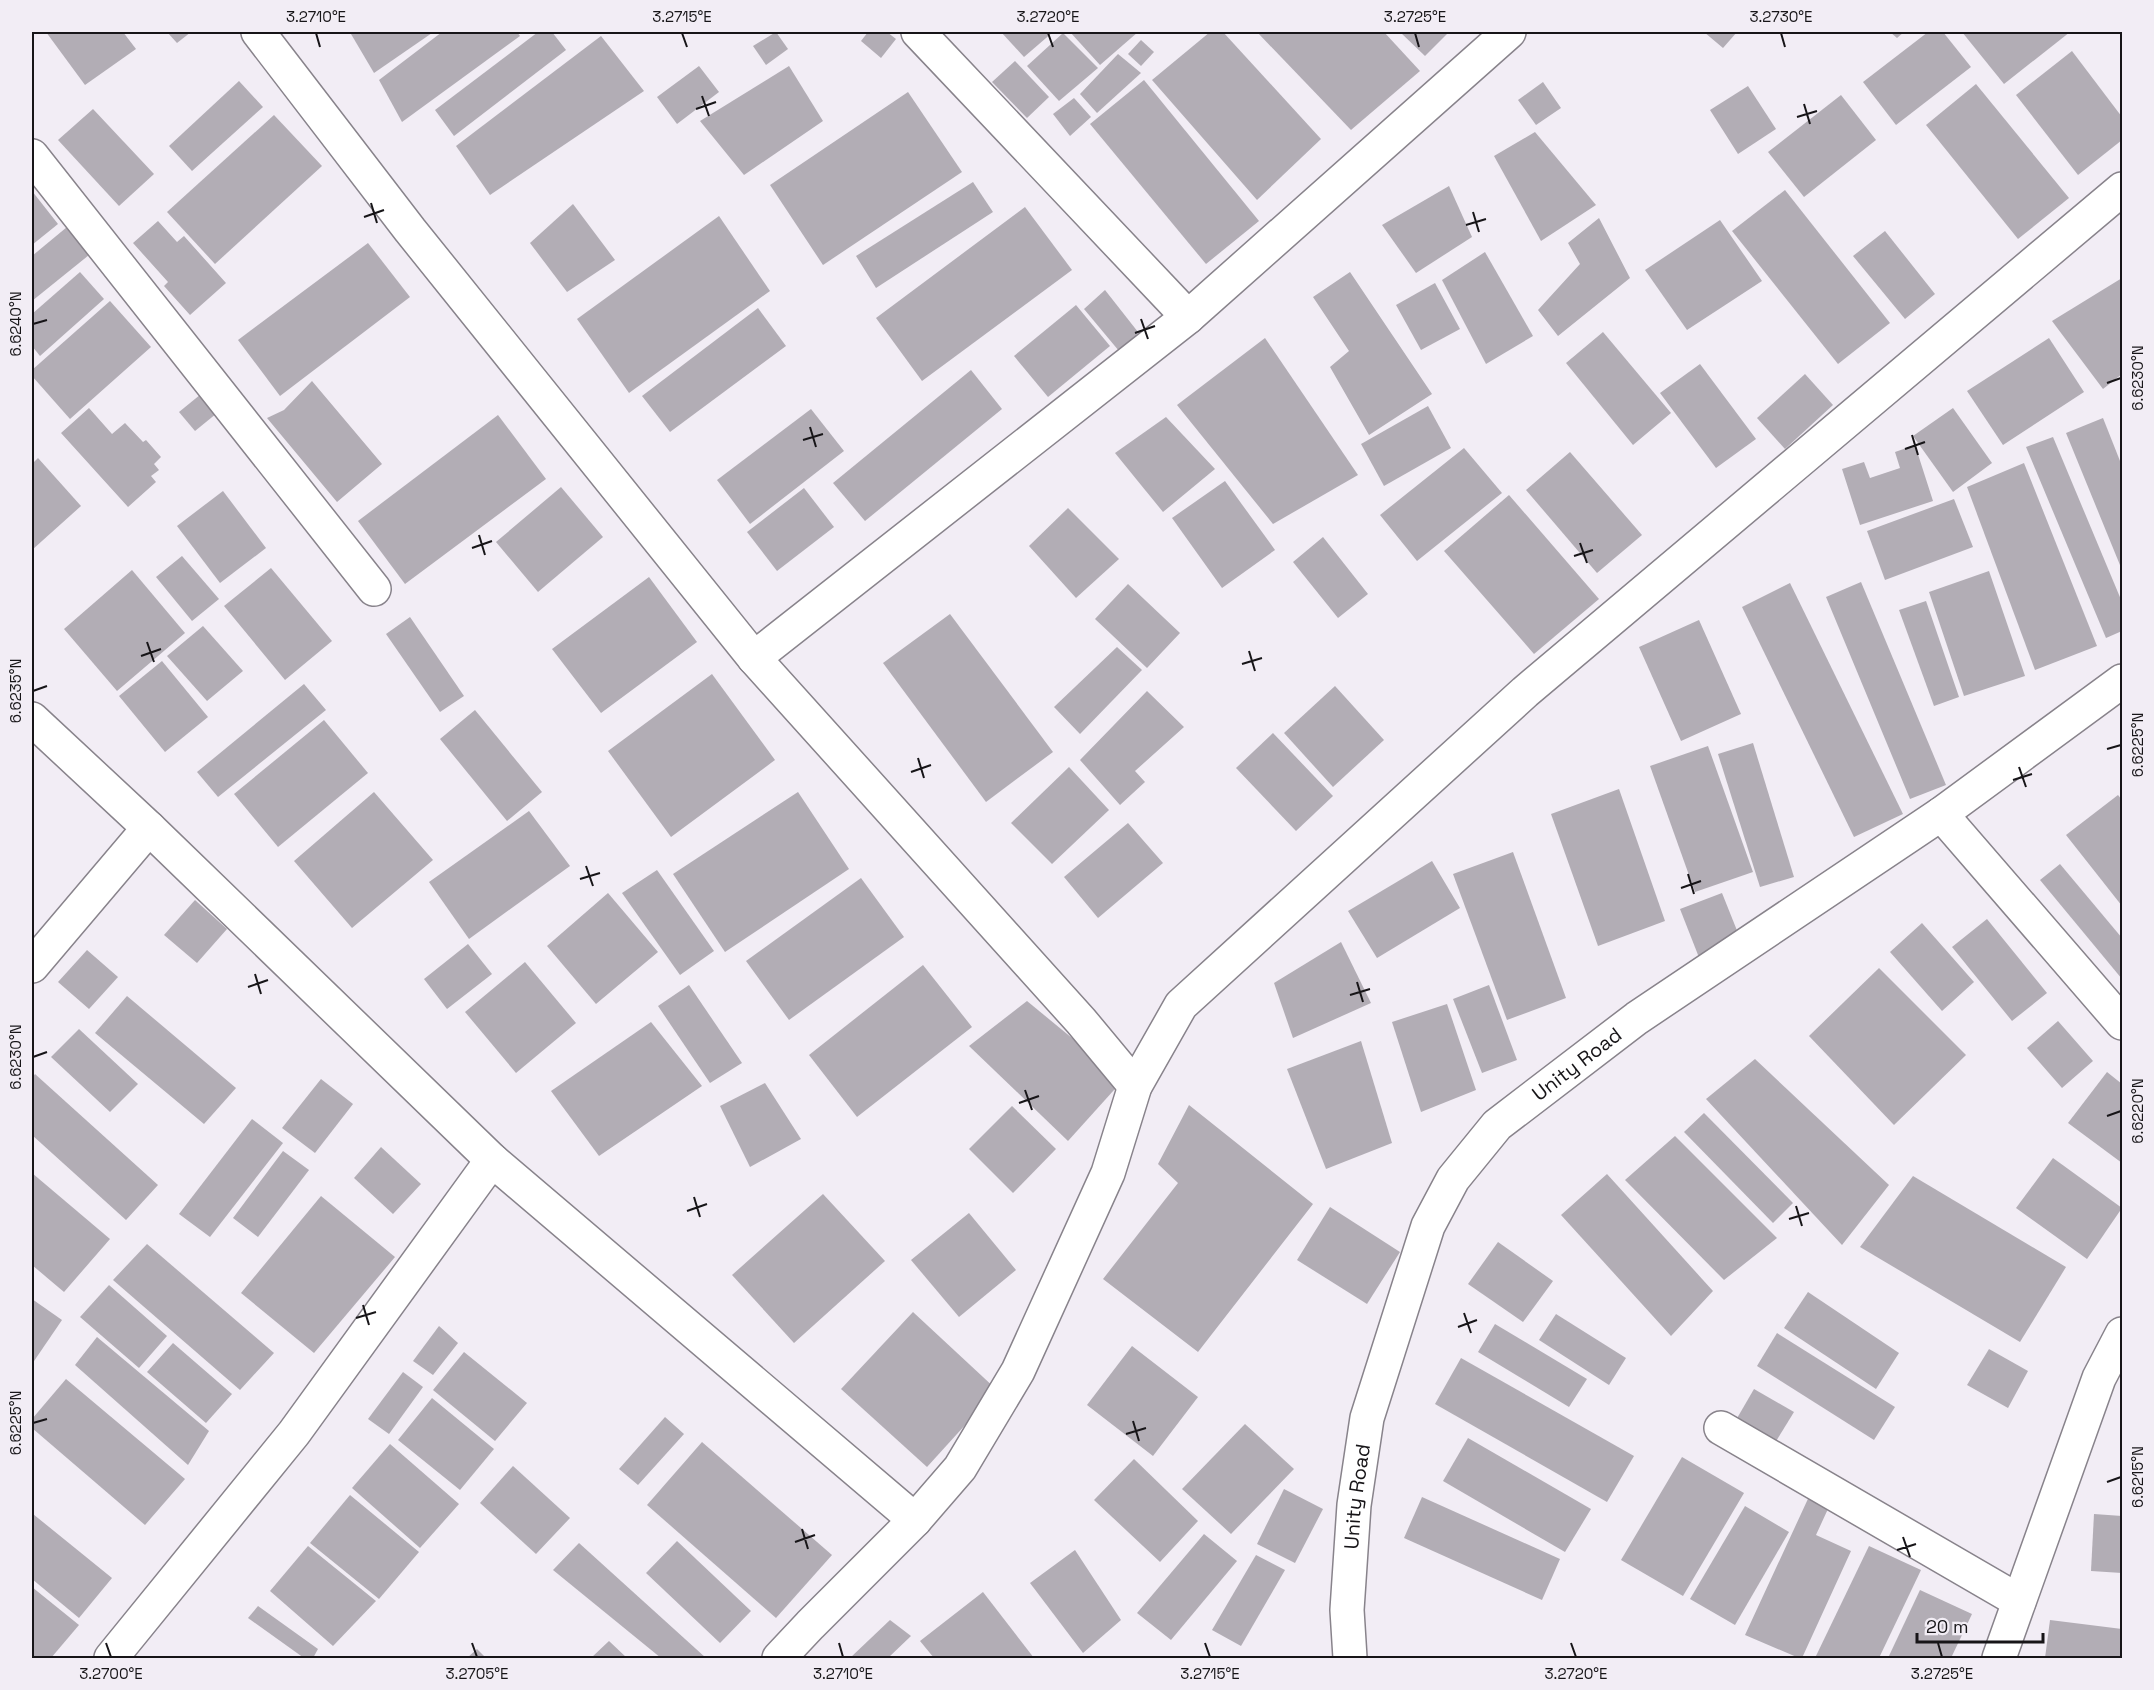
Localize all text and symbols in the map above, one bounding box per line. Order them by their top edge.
text: 3.2710°E [286,7,346,26]
text: 3.2715°E [652,7,712,26]
text: 3.2720°E [1017,7,1079,26]
text: 3.2725°E [1384,7,1446,26]
text: 3.2730°E [1749,7,1813,26]
text: 6.6240°N [6,291,25,357]
text: 6.6230°N [2128,345,2147,411]
text: 6.6235°N [6,659,25,723]
text: 6.6225°N [2128,713,2147,777]
street label: Unity Road [1527,1021,1627,1107]
text: 6.6230°N [6,1024,25,1090]
text: 6.6220°N [2128,1078,2147,1144]
text: 6.6225°N [6,1391,25,1455]
street label: Unity Road [1338,1442,1376,1550]
text: 6.6215°N [2128,1446,2147,1508]
scale bar [1917,1606,2043,1644]
text: 20 m [1926,1615,1969,1638]
text: 3.2700°E [79,1664,143,1683]
text: 3.2705°E [446,1664,508,1683]
text: 3.2710°E [813,1664,873,1683]
text: 3.2715°E [1180,1664,1240,1683]
text: 3.2720°E [1545,1664,1607,1683]
text: 3.2725°E [1911,1664,1973,1683]

